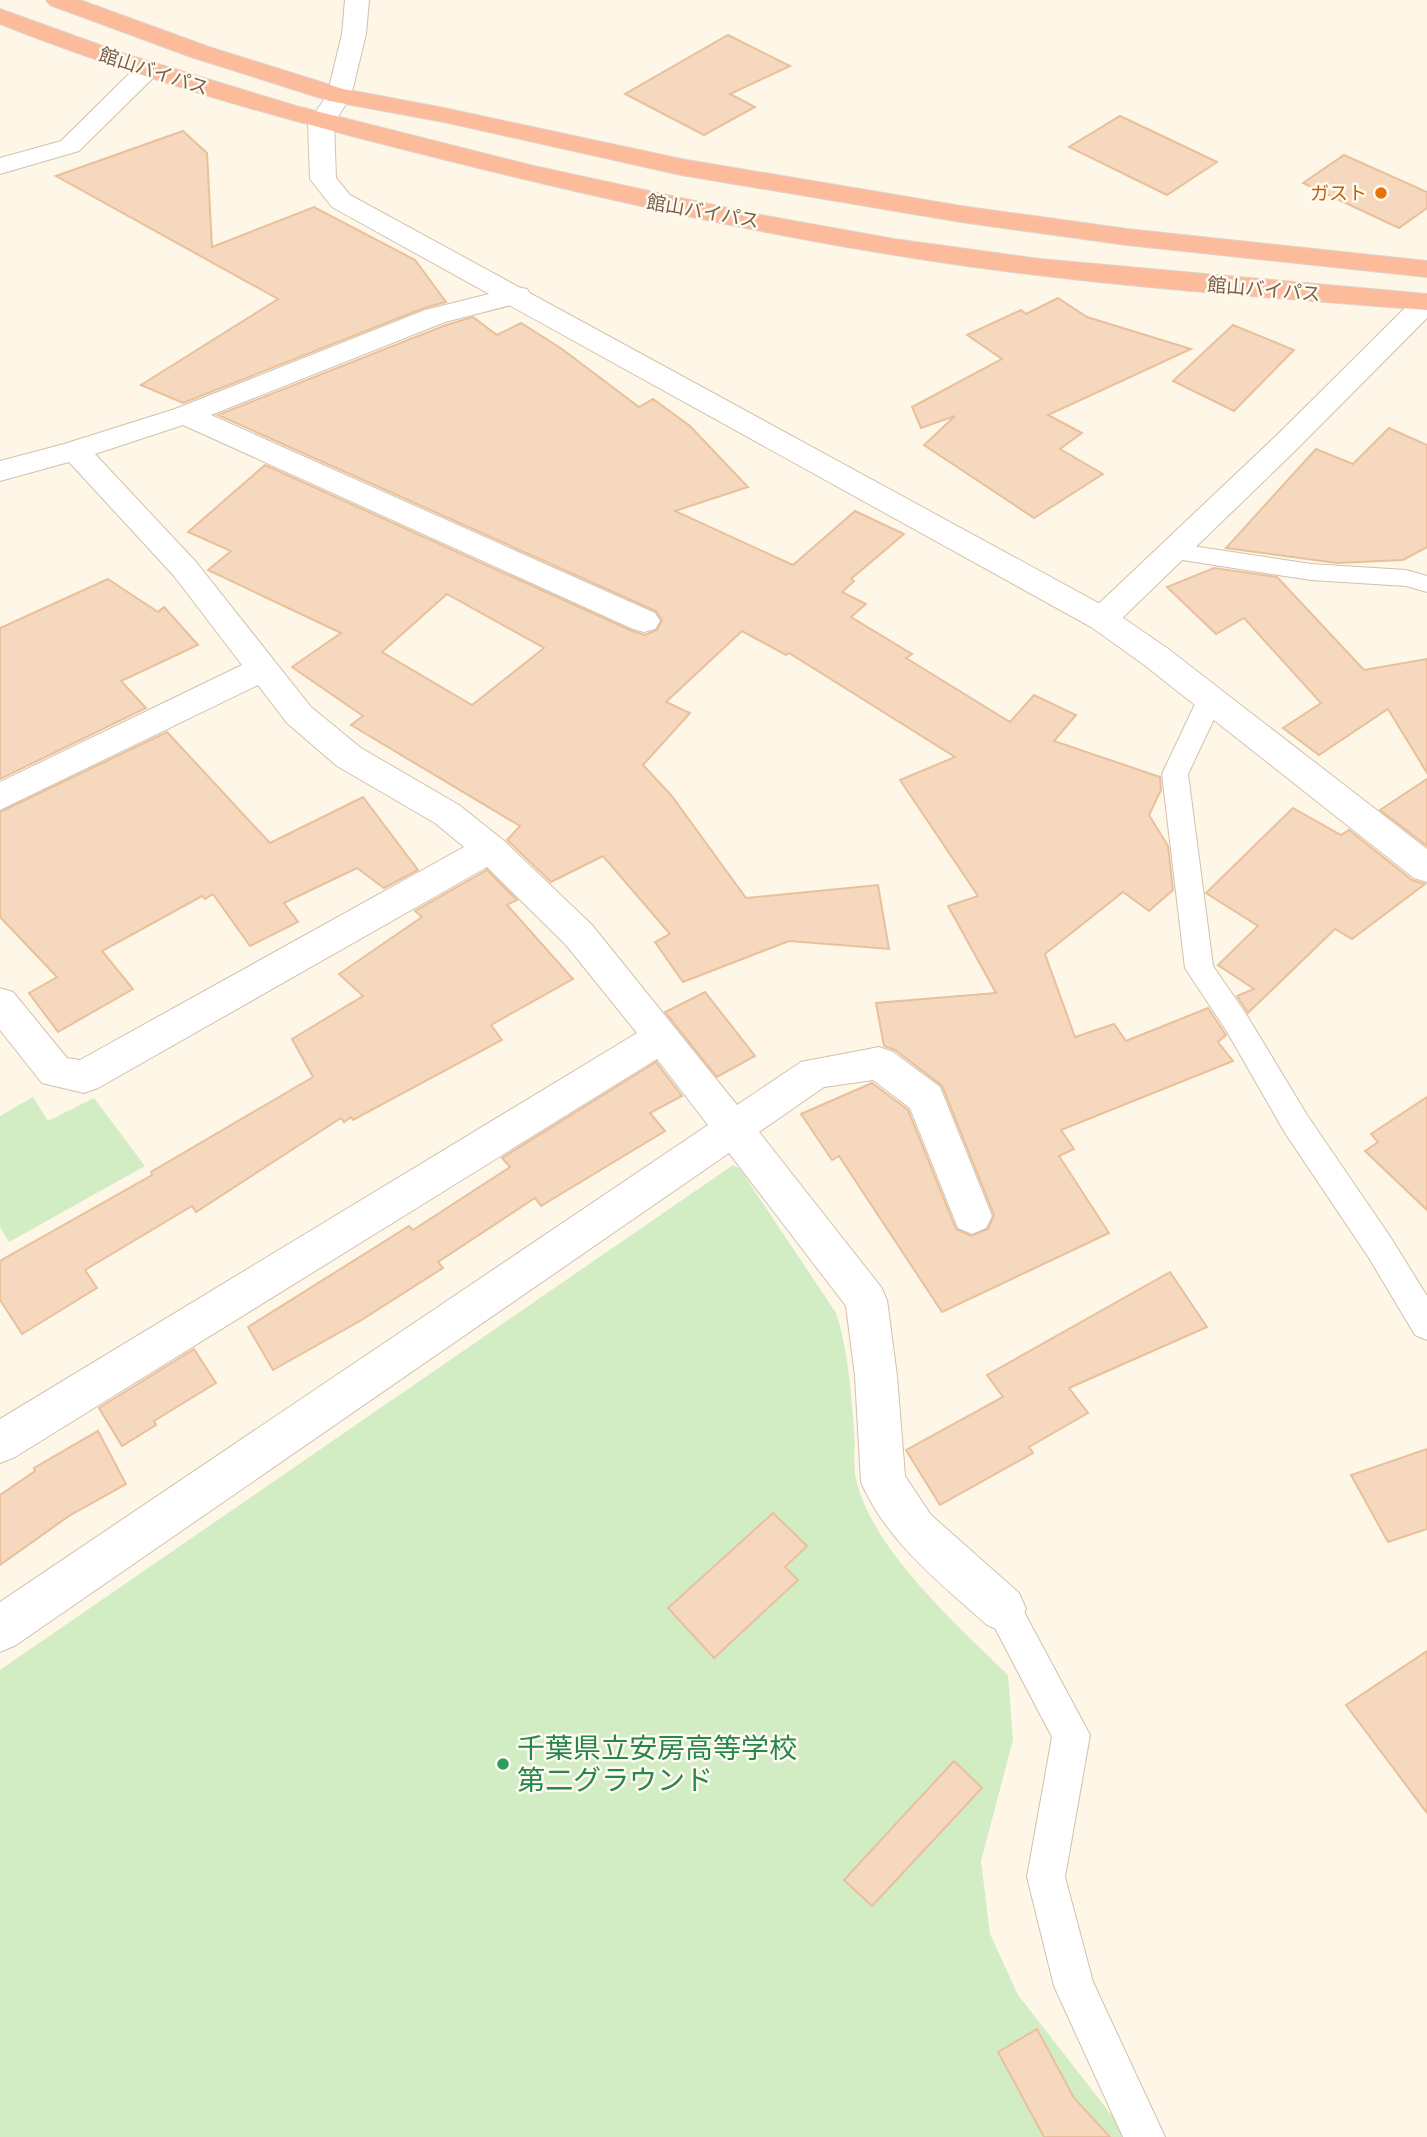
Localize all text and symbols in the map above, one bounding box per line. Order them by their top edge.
street label: 館山バイパス [96,44,211,100]
place label: ガスト [1310,183,1367,205]
marker: ガスト [1373,185,1389,201]
street label: 館山バイパス [645,191,761,233]
street label: 館山バイパス [1206,274,1321,306]
place label: 千葉県立安房高等学校 第二グラウンド [517,1732,797,1798]
marker: 千葉県立安房高等学校 第二グラウンド [495,1756,511,1772]

